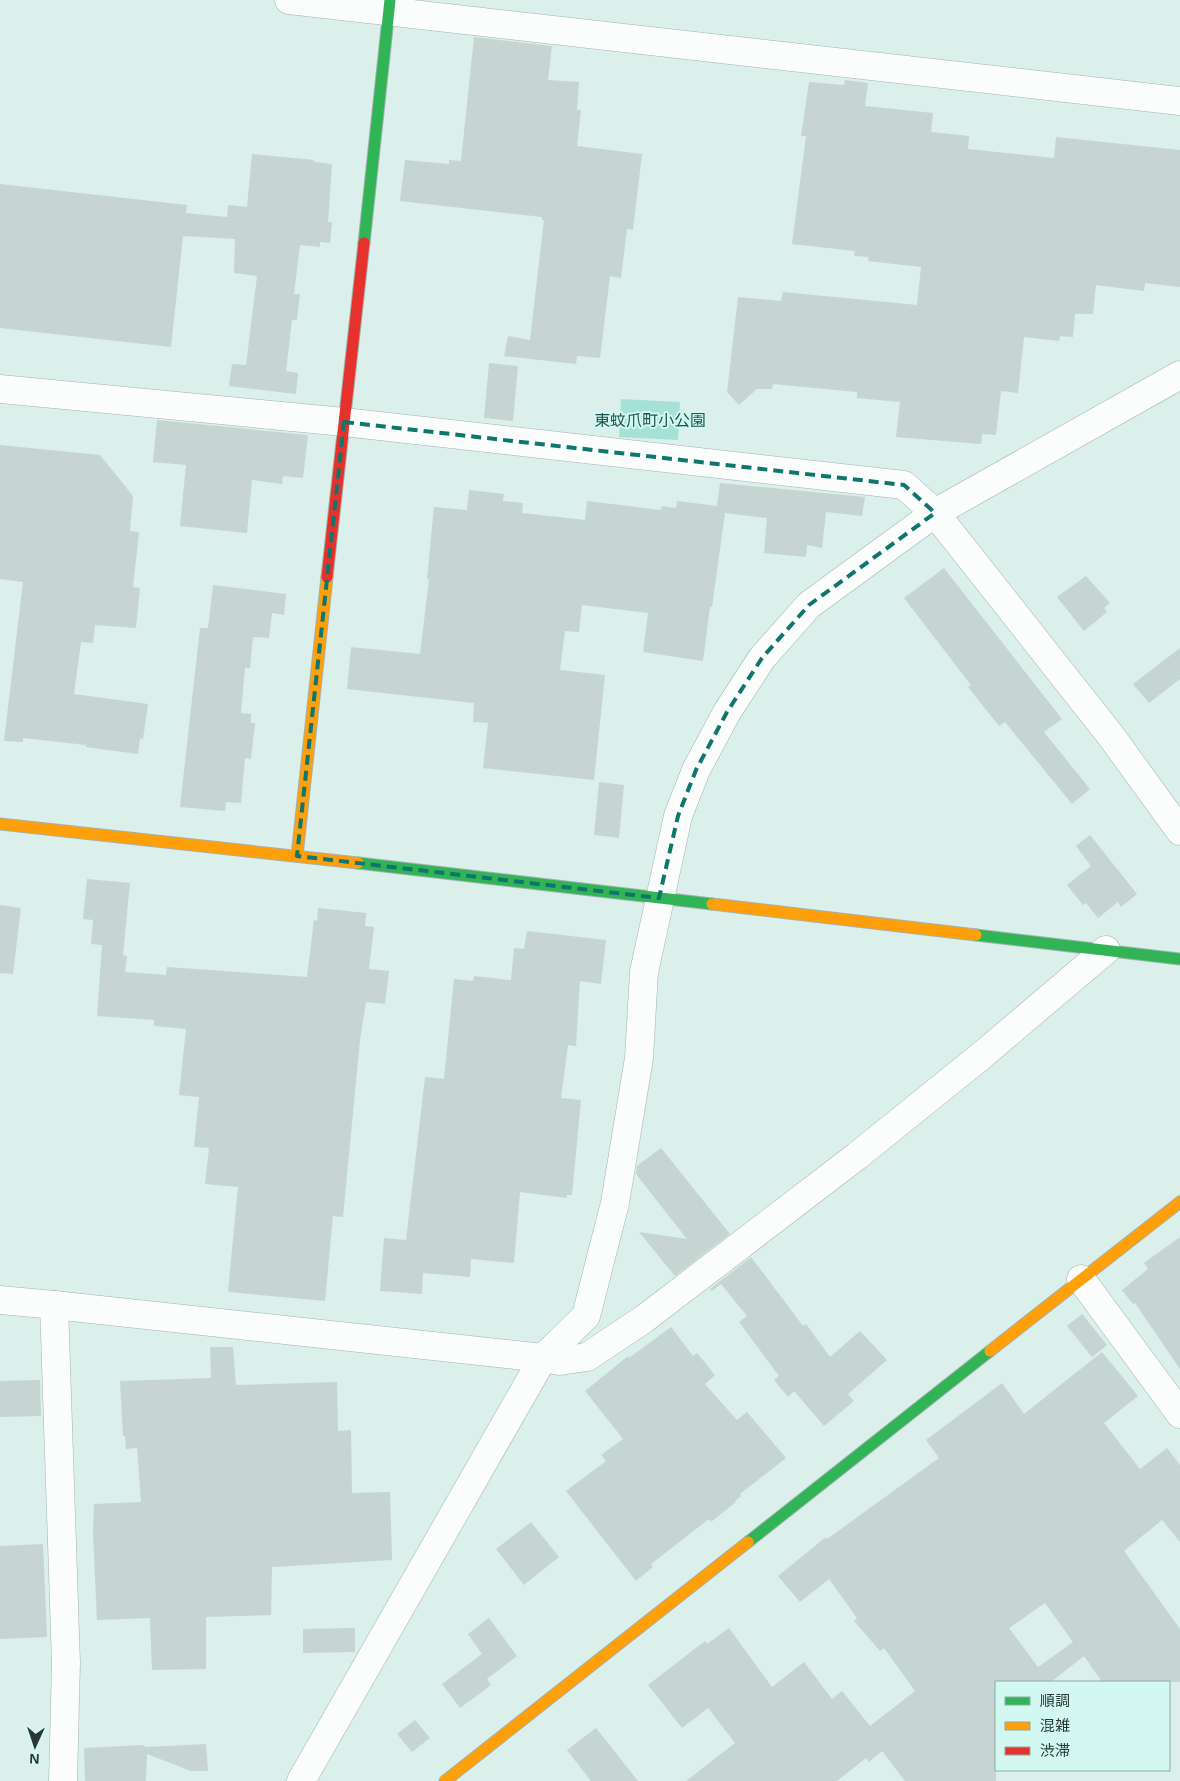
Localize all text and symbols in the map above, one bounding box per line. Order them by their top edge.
park label: 東蚊爪町小公園 [594,412,706,429]
legend [995,1681,1170,1771]
text: 順調 [1040,1692,1070,1709]
text: 混雑 [1040,1717,1070,1734]
north arrow [10,1721,60,1771]
text: 渋滞 [1040,1742,1070,1759]
text: N [29,1751,40,1767]

